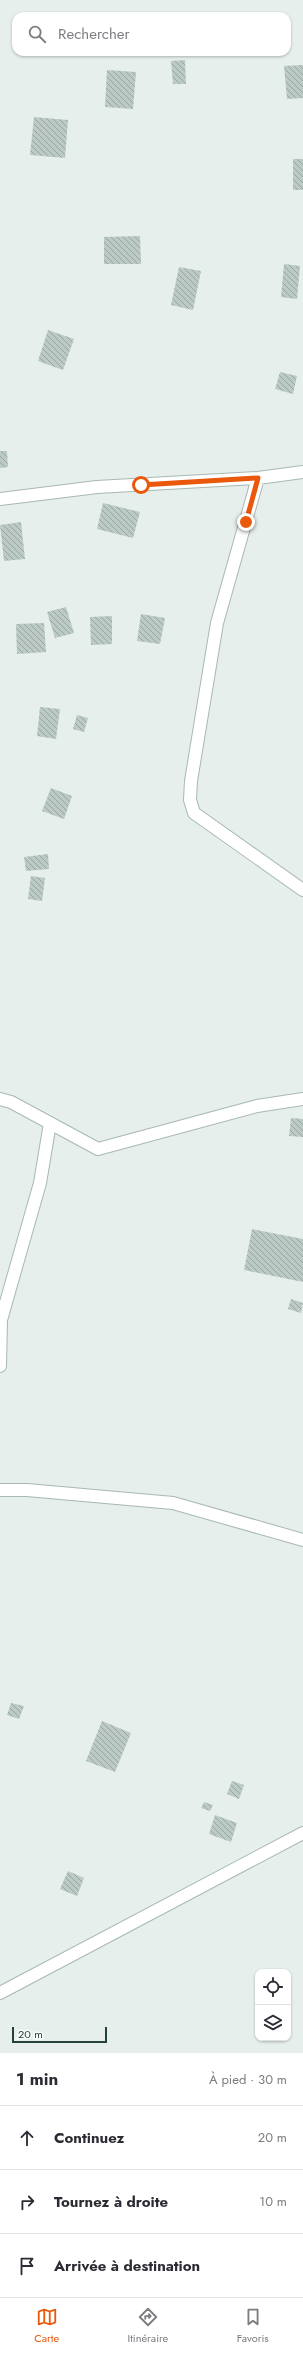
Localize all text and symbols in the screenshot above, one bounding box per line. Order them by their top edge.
search box [12,12,291,56]
icon: search [26,23,48,45]
text: Rechercher [58,23,130,45]
route start [132,476,150,494]
route end [237,513,255,531]
map controls [255,1969,291,2041]
button: locate [255,1969,291,2005]
button: layers [255,2005,291,2041]
scale bar [12,2025,107,2044]
text: 20 m [18,2026,43,2042]
text: 1 min [16,2067,58,2091]
text: À pied · 30 m [209,2070,287,2089]
icon: ahead [16,2127,38,2149]
text: Continuez [54,2127,124,2149]
text: 20 m [258,2128,287,2147]
icon: right [16,2191,38,2213]
text: Tournez à droite [54,2191,168,2213]
text: 10 m [259,2192,287,2211]
icon: arrive [16,2255,38,2277]
text: Arrivée à destination [54,2255,200,2277]
tab: Carte [34,2306,59,2346]
tab: Itinéraire [127,2306,168,2346]
tab: Favoris [237,2306,269,2346]

